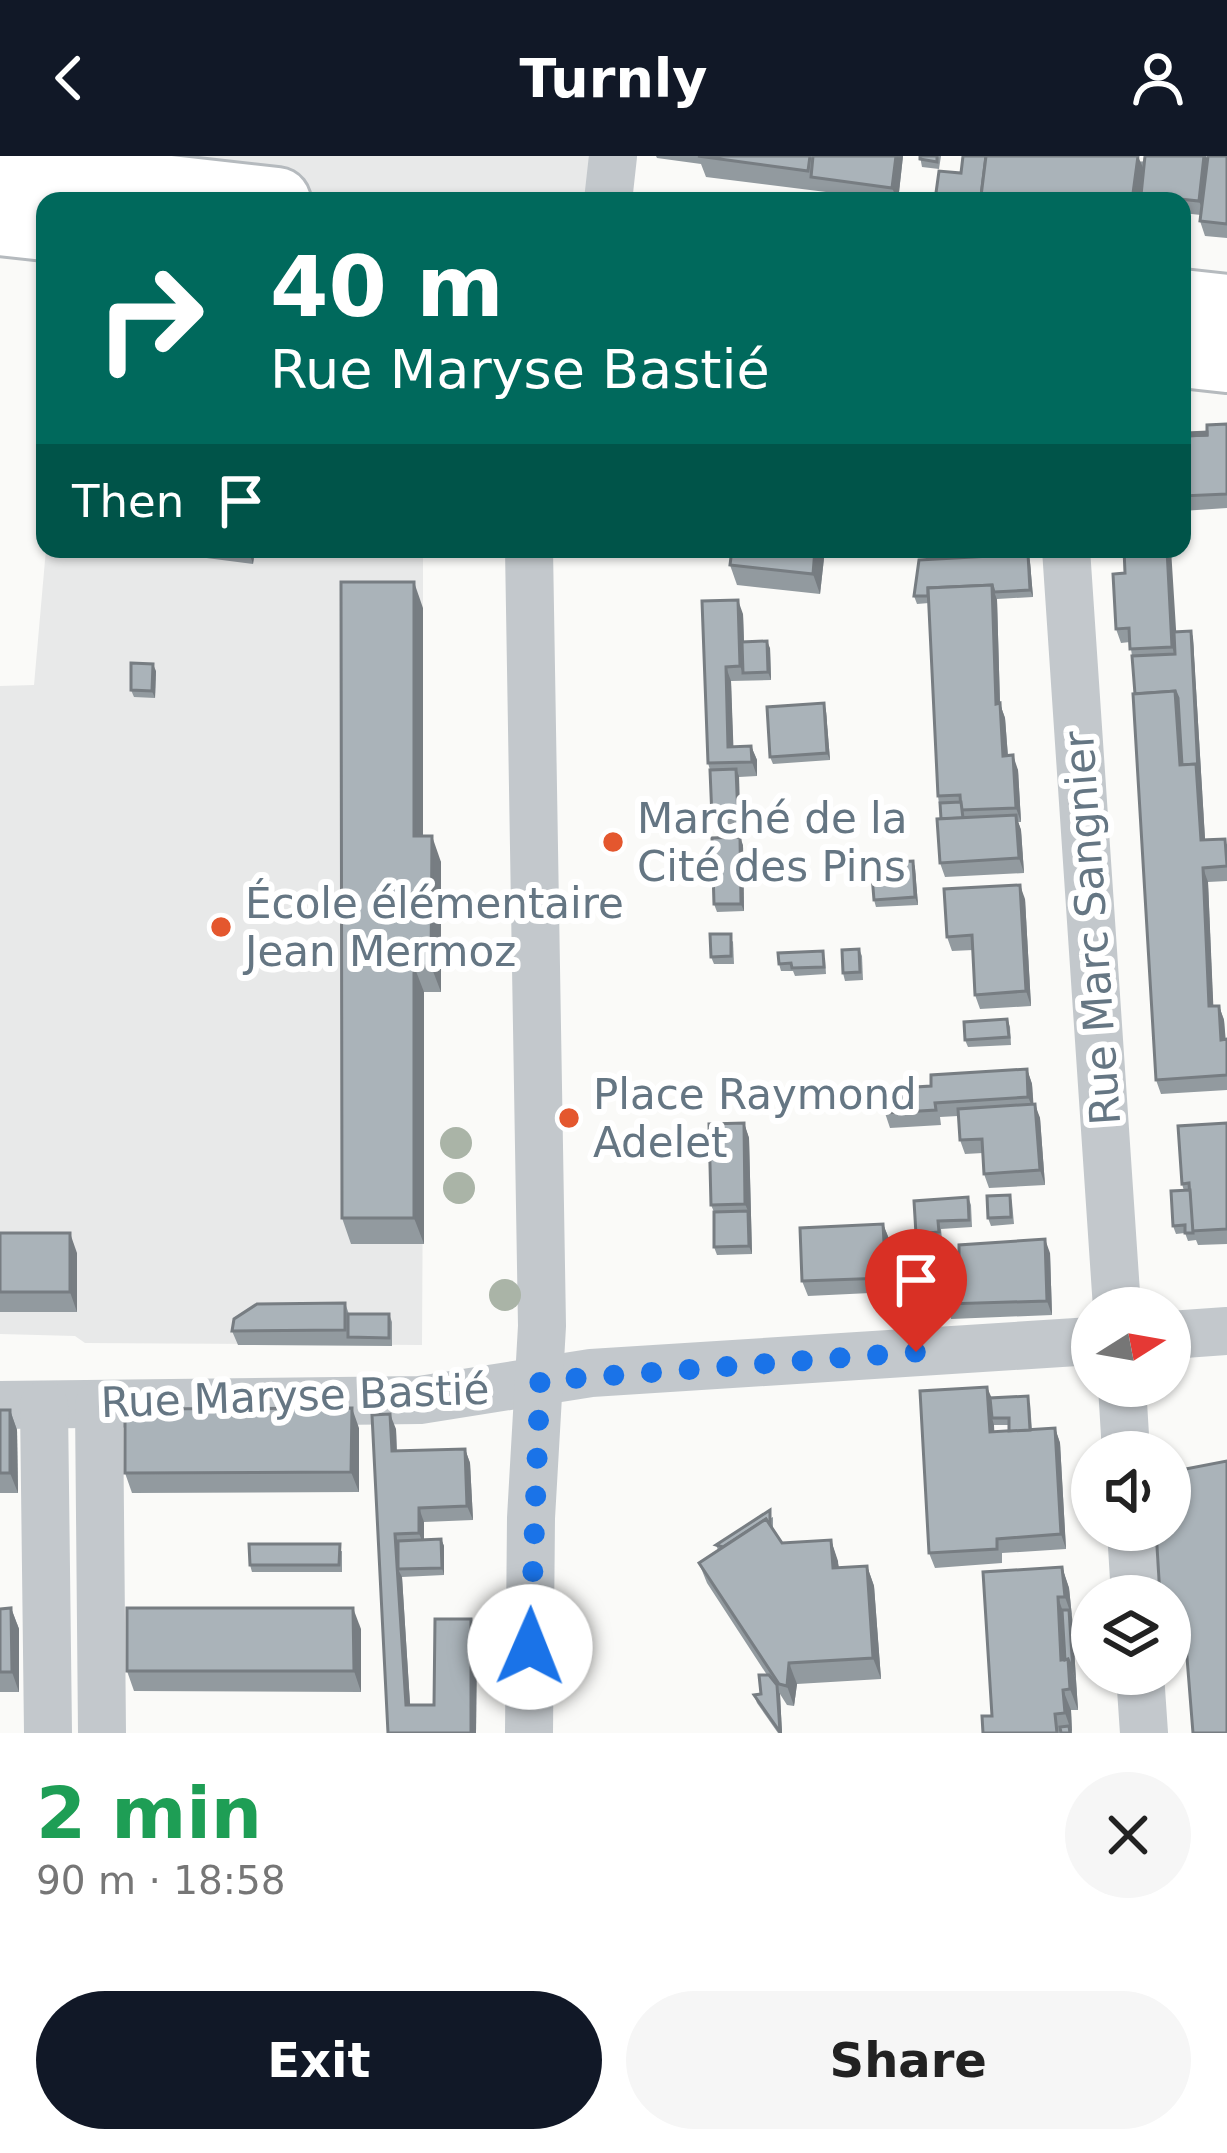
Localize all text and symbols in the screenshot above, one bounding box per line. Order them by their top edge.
icon: back [36,45,102,111]
icon: person [1125,45,1191,111]
text: Turnly [519,47,708,110]
text: 40 m [270,238,504,336]
icon: right [72,240,228,396]
text: Rue Maryse Bastié [270,338,770,401]
icon: arrive [208,468,274,534]
text: Then [72,475,184,528]
street label: Rue Marc Sangnier [1054,729,1130,1127]
place label: Marché de la Cité des Pins [637,794,907,891]
marker: Marché de la Cité des Pins [600,829,626,855]
place label: École élémentaire Jean Mermoz [242,878,624,976]
marker: École élémentaire Jean Mermoz [208,914,234,940]
place label: Place Raymond Adelet [593,1070,917,1167]
marker: Place Raymond Adelet [556,1105,582,1131]
pin [865,1229,967,1352]
icon: arrive [883,1247,949,1313]
north arrow [1071,1287,1191,1407]
map controls [1071,1287,1191,1695]
street label: Rue Maryse Bastié [100,1365,490,1427]
button: sound [1071,1431,1191,1551]
button: layers [1071,1575,1191,1695]
position arrow [467,1584,593,1710]
text: 2 min [36,1771,262,1855]
button: close [1065,1772,1191,1898]
text: 90 m · 18:58 [36,1858,286,1903]
button: Exit [36,1991,602,2129]
button: Share [626,1991,1191,2129]

